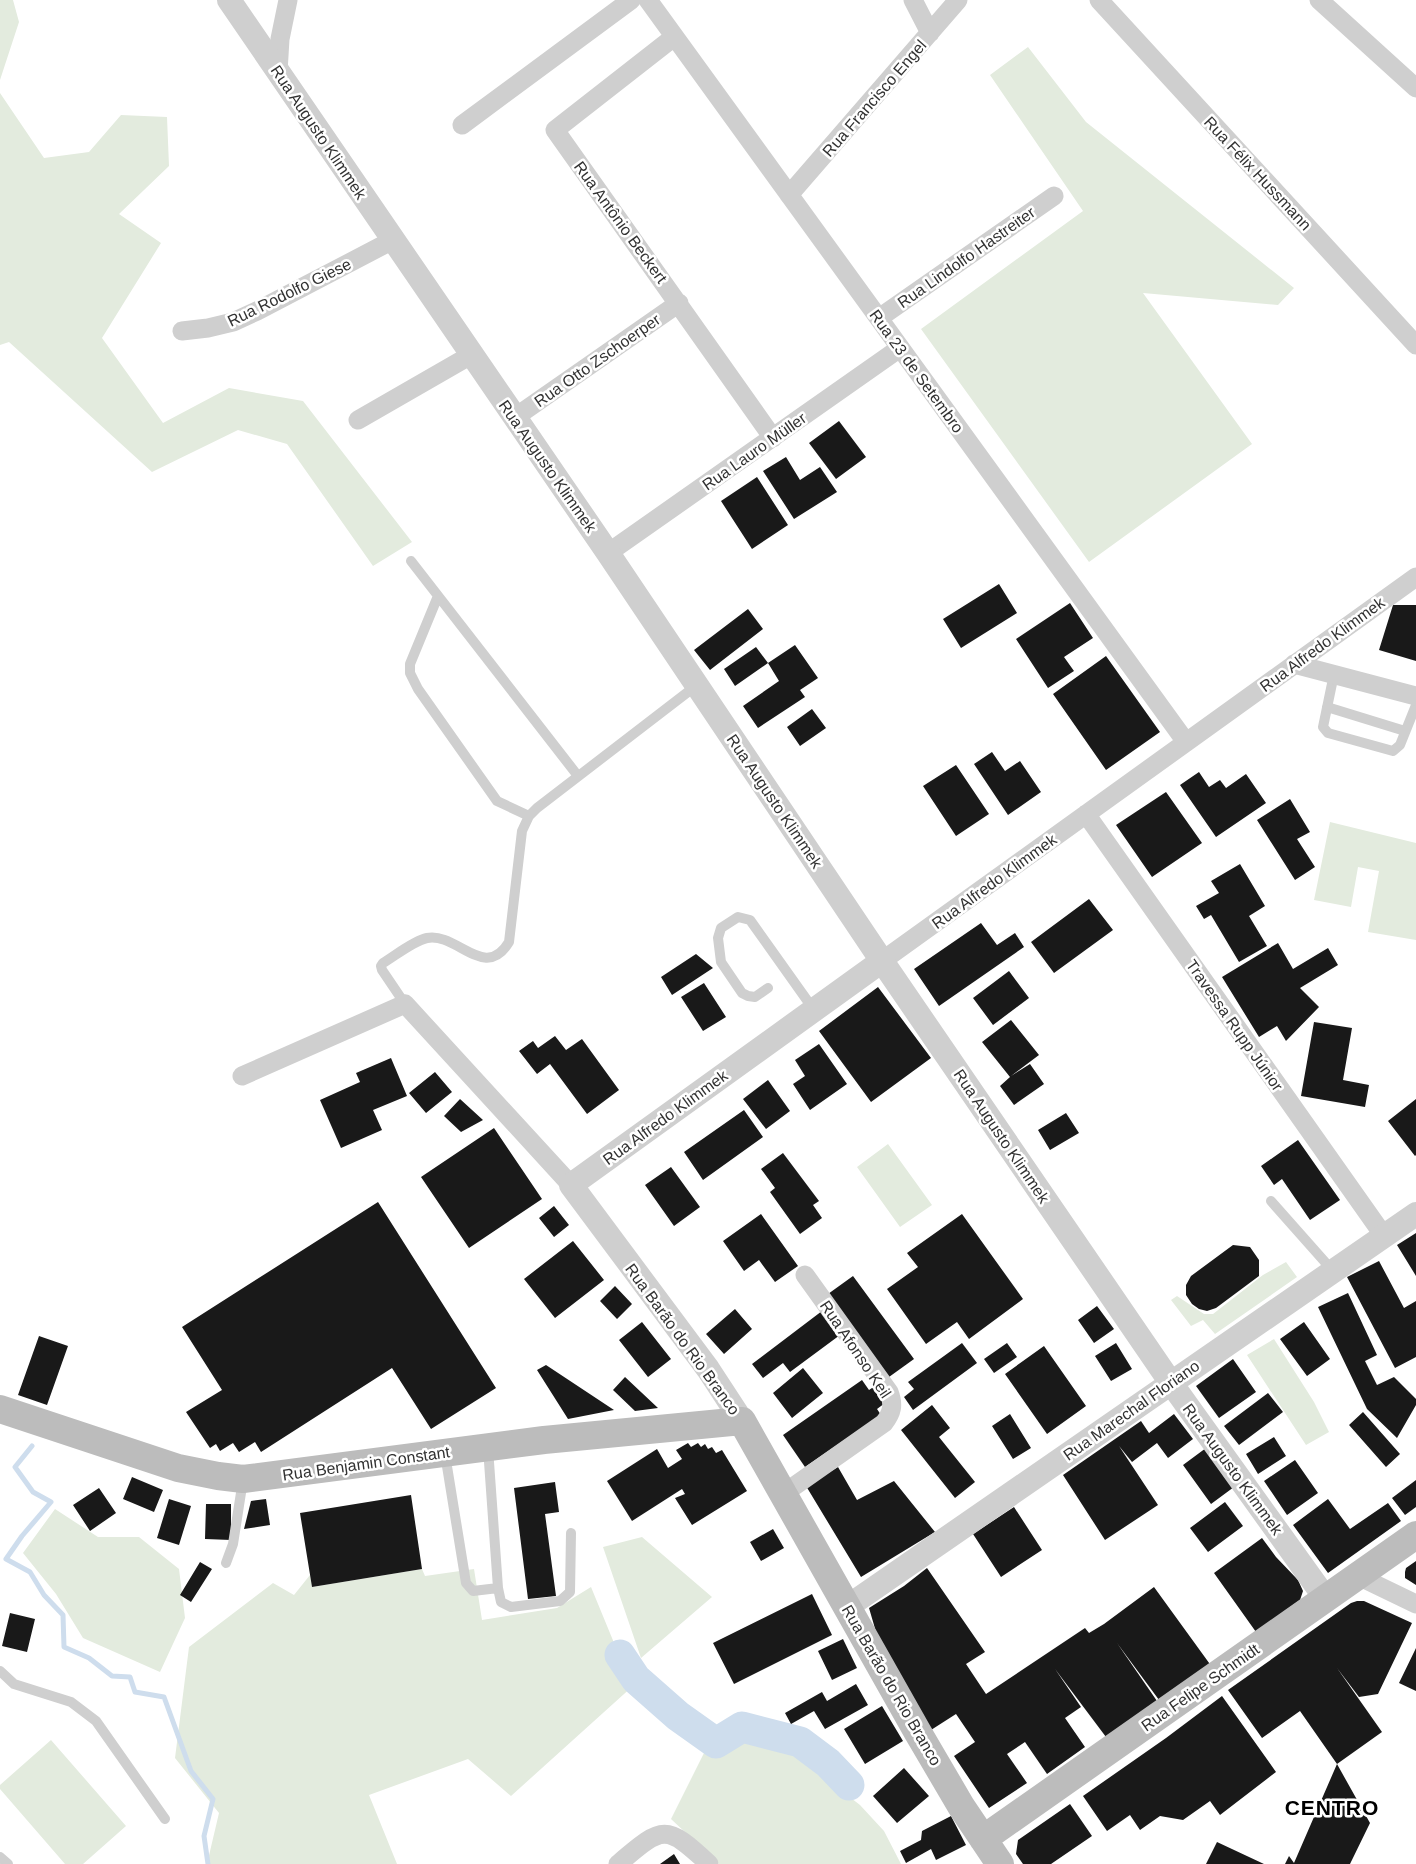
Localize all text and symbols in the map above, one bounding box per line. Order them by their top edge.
street label: Rua Francisco Engel [819,37,930,160]
street label: Rua Augusto Klimmek [268,62,370,203]
street label: Rua Félix Hussmann [1201,113,1314,233]
street label: Rua Antônio Beckert [571,158,671,287]
street label: Rua Lindolfo Hastreiter [894,203,1039,311]
street label: Rua Rodolfo Giese [225,255,354,330]
street label: Rua 23 de Setembro [866,307,967,436]
street label: Rua Otto Zschoerper [531,310,664,410]
street label: Rua Augusto Klimmek [495,397,600,536]
street label: Rua Lauro Müller [699,409,810,494]
street label: Rua Alfredo Klimmek [1257,593,1389,695]
street label: Rua Augusto Klimmek [724,731,826,872]
street label: Rua Alfredo Klimmek [929,830,1061,932]
street label: Travessa Rupp Júnior [1183,957,1287,1095]
street label: Rua Alfredo Klimmek [600,1066,732,1168]
street label: Rua Augusto Klimmek [951,1066,1053,1207]
street label: Rua Barão do Rio Branco [622,1261,743,1418]
street label: Rua Afonso Keil [817,1297,894,1401]
street label: Rua Marechal Floriano [1060,1357,1203,1464]
street label: Rua Augusto Klimmek [1179,1401,1286,1539]
street label: Rua Benjamin Constant [281,1443,451,1484]
street label: Rua Barão do Rio Branco [839,1602,945,1769]
street label: Rua Felipe Schmidt [1138,1640,1263,1734]
district label: CENTRO [1285,1796,1379,1819]

